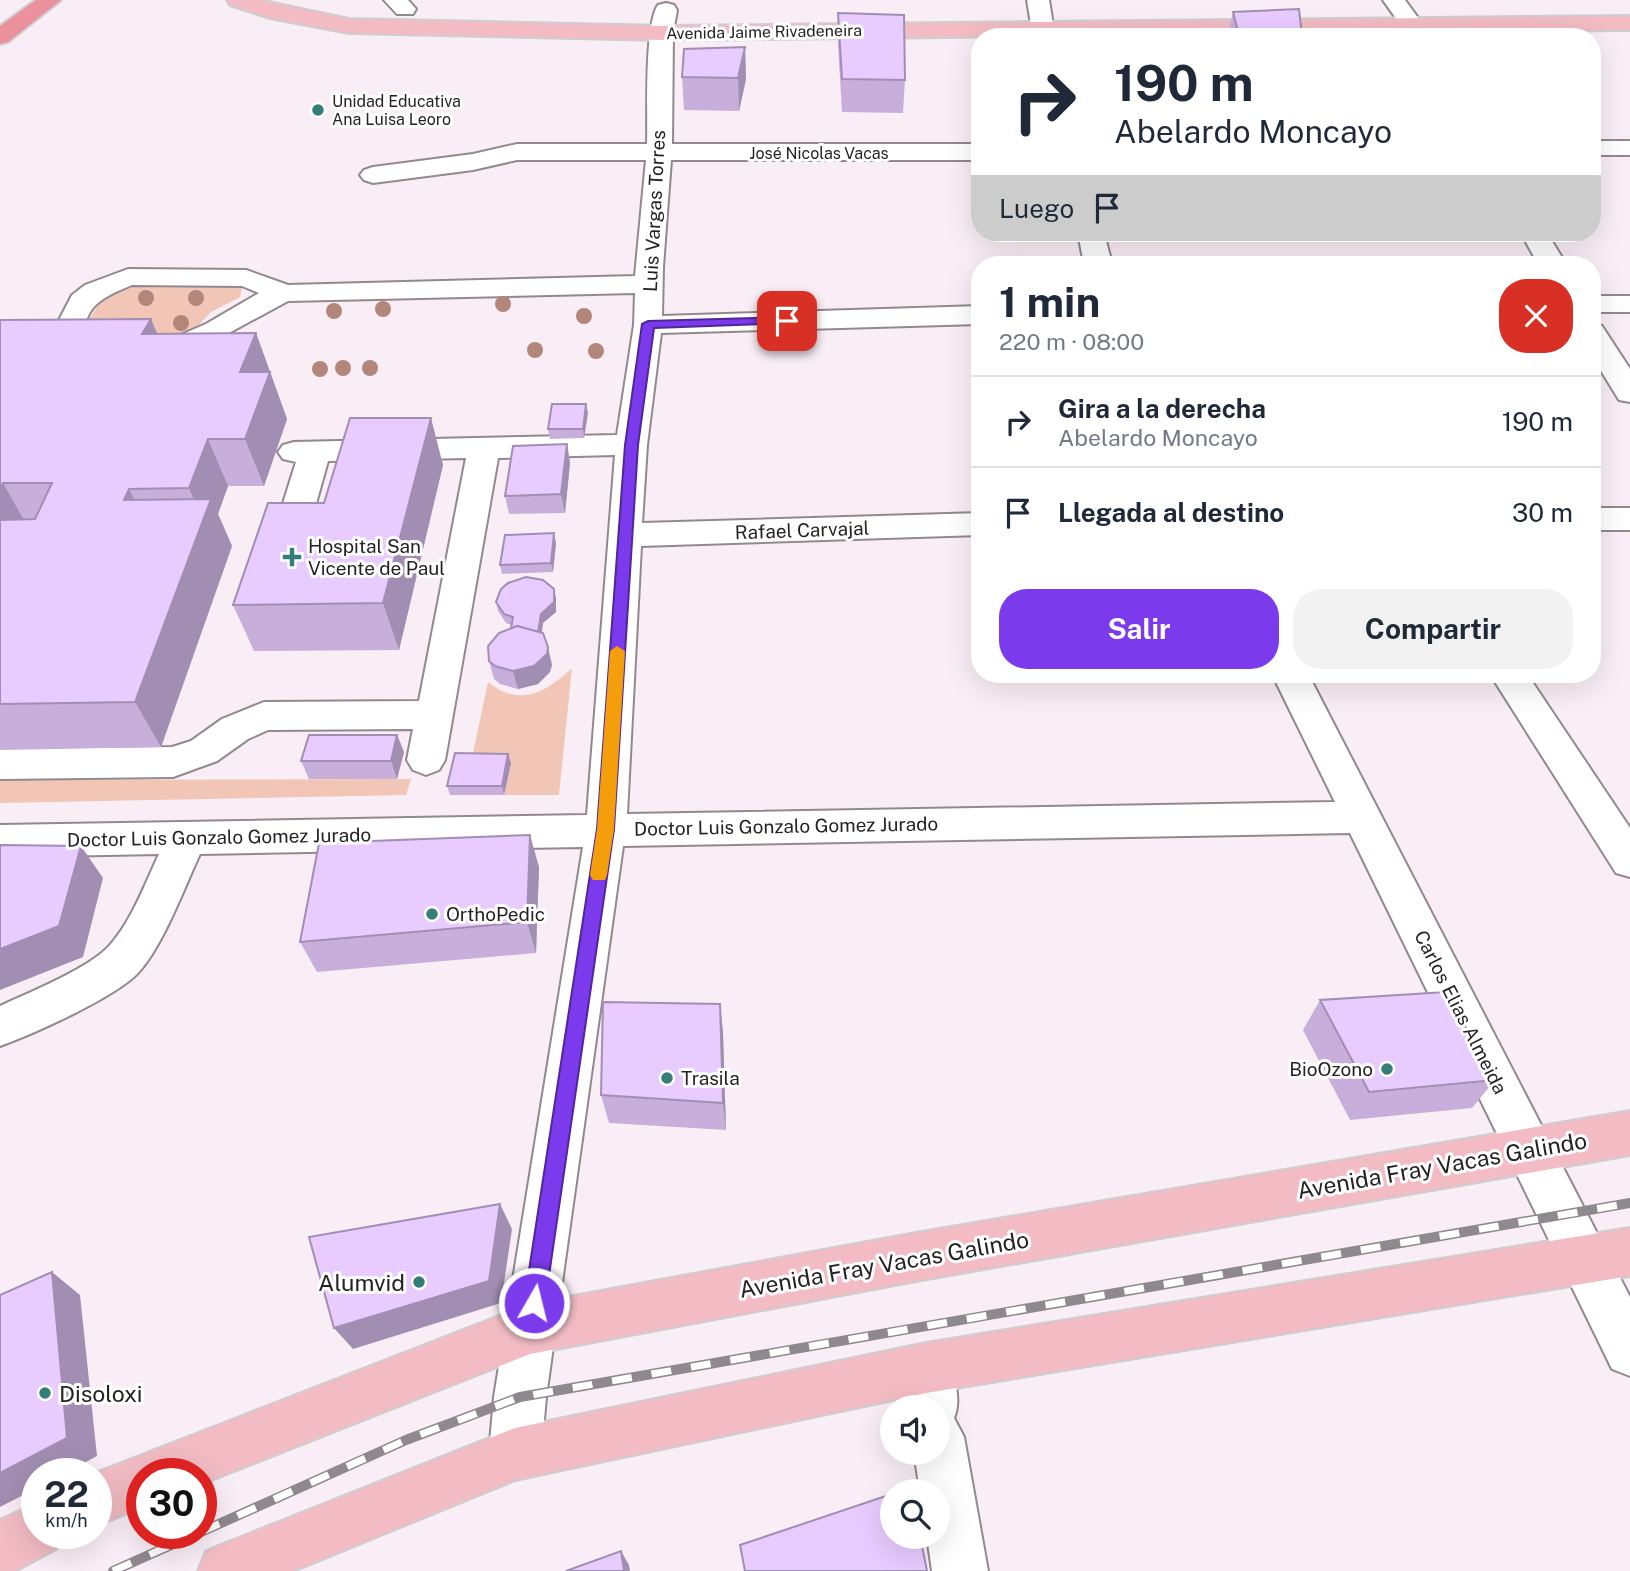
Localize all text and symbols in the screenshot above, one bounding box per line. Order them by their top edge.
street label: Avenida Jaime Rivadeneira [666,21,862,43]
text: 190 m [1114,54,1254,112]
icon: right [999,56,1090,147]
place label: Unidad Educativa Ana Luisa Leoro [332,92,461,129]
marker: Unidad Educativa Ana Luisa Leoro [310,102,326,118]
text: Abelardo Moncayo [1114,113,1392,150]
street label: Luis Vargas Torres [639,130,669,292]
street label: José Nicolas Vacas [749,144,889,163]
icon: arrive [1088,189,1126,227]
text: Luego [999,193,1074,224]
text: 1 min [999,277,1100,326]
button: close [1499,279,1573,353]
pin [757,291,817,351]
icon: arrive [768,302,806,340]
text: 220 m · 08:00 [999,328,1144,355]
text: Gira a la derecha [1058,393,1266,424]
icon: right [999,403,1037,441]
text: 190 m [1502,406,1573,437]
text: Abelardo Moncayo [1058,424,1258,451]
icon: arrive [999,494,1037,532]
text: Llegada al destino [1058,497,1284,528]
text: 30 m [1512,497,1573,528]
street label: Rafael Carvajal [734,517,870,543]
place label: Hospital San Vicente de Paul [308,535,445,579]
marker: Hospital San Vicente de Paul [282,547,302,567]
button: Salir [999,589,1279,669]
button: Compartir [1293,589,1573,669]
street label: Doctor Luis Gonzalo Gomez Jurado [634,812,938,840]
street label: Doctor Luis Gonzalo Gomez Jurado [67,823,371,851]
place label: OrthoPedic [446,903,545,925]
marker: OrthoPedic [424,906,440,922]
street label: Carlos Elias Almeida [1410,927,1512,1097]
place label: BioOzono [1289,1058,1373,1080]
marker: BioOzono [1379,1061,1395,1077]
place label: Trasila [681,1067,740,1089]
marker: Trasila [659,1070,675,1086]
street label: Avenida Fray Vacas Galindo [1295,1126,1589,1204]
street label: Avenida Fray Vacas Galindo [737,1225,1031,1303]
position arrow [497,1266,571,1340]
place label: Alumvid [318,1269,405,1296]
marker: Alumvid [411,1274,427,1290]
place label: Disoloxi [59,1380,143,1407]
marker: Disoloxi [37,1385,53,1401]
map controls [880,1395,950,1549]
button: sound [880,1395,950,1465]
speed limit sign: 30 [126,1458,217,1549]
text: 22 [44,1474,89,1515]
button: search [880,1479,950,1549]
text: km/h [45,1510,88,1531]

